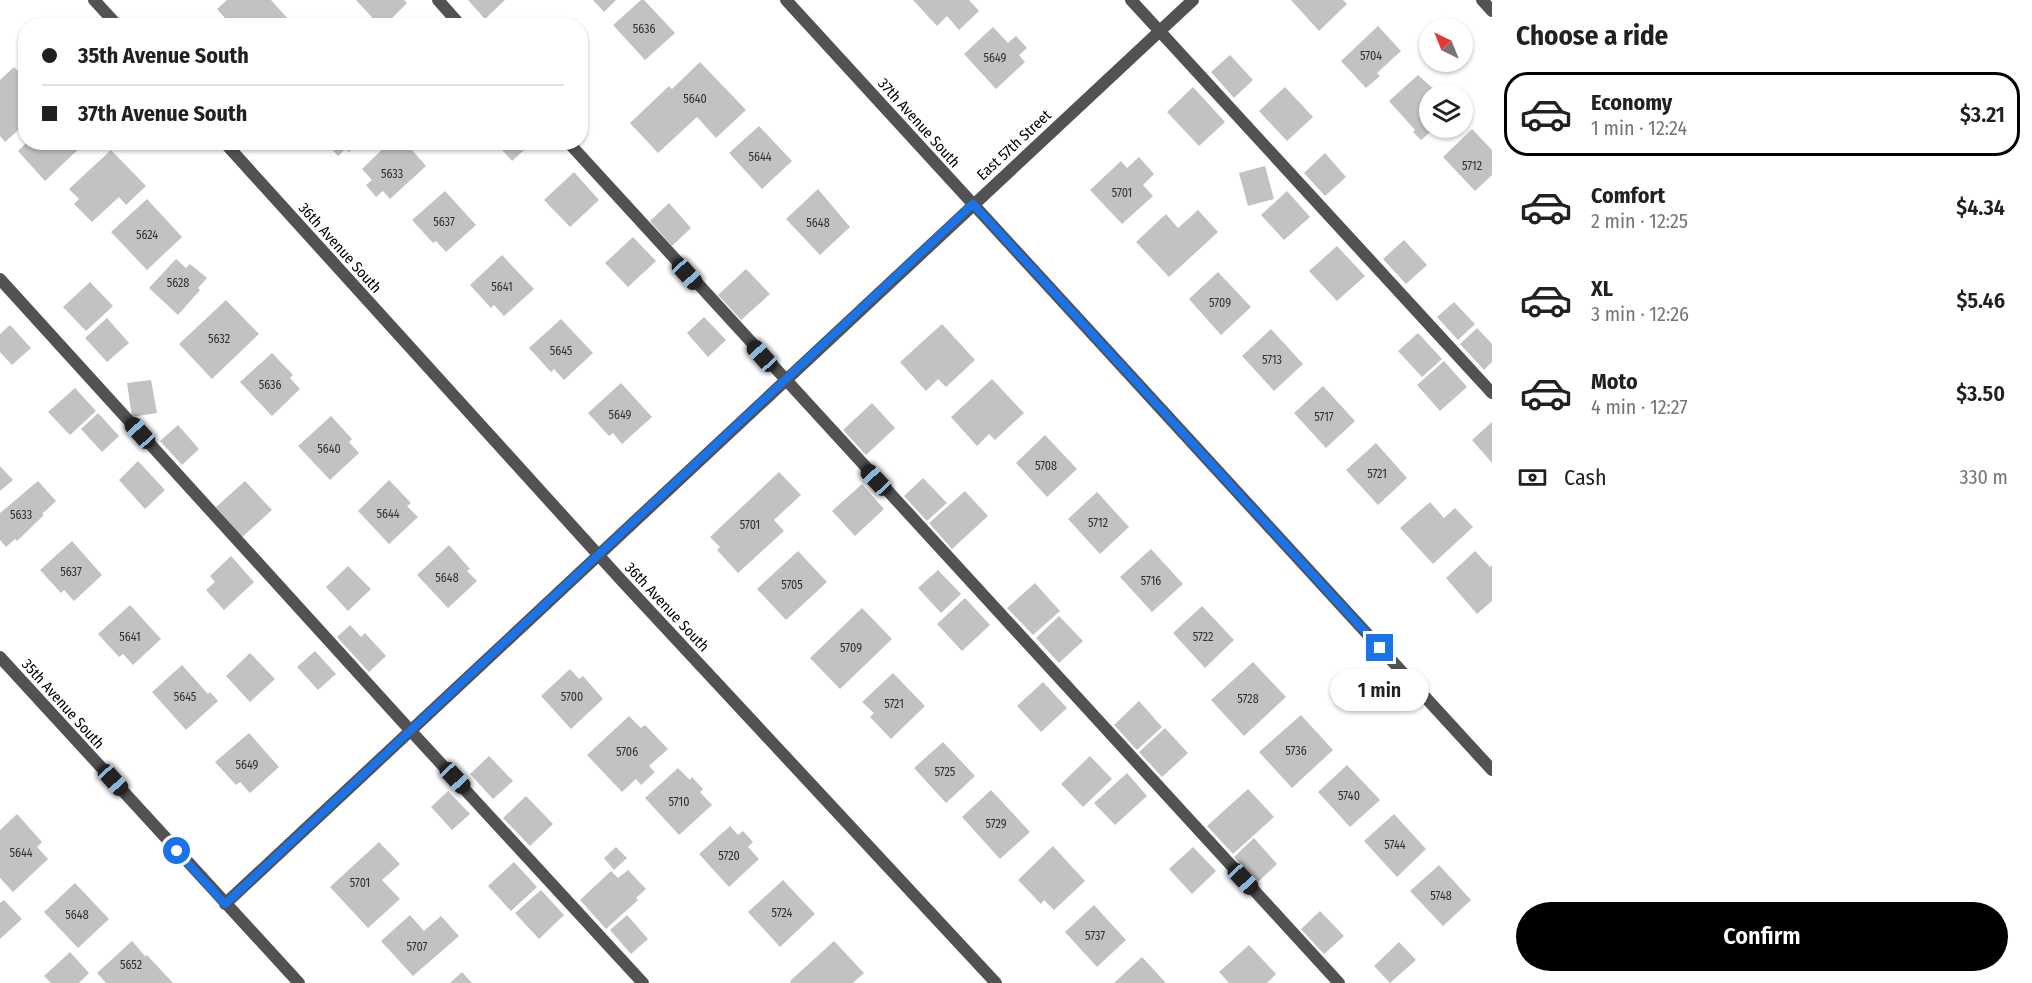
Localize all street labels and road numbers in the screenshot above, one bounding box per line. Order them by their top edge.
street label: 37th Avenue South [874,75,964,171]
street label: East 57th Street [973,106,1055,184]
street label: 36th Avenue South [295,199,385,297]
street label: 36th Avenue South [621,559,713,655]
street label: 35th Avenue South [18,655,108,753]

